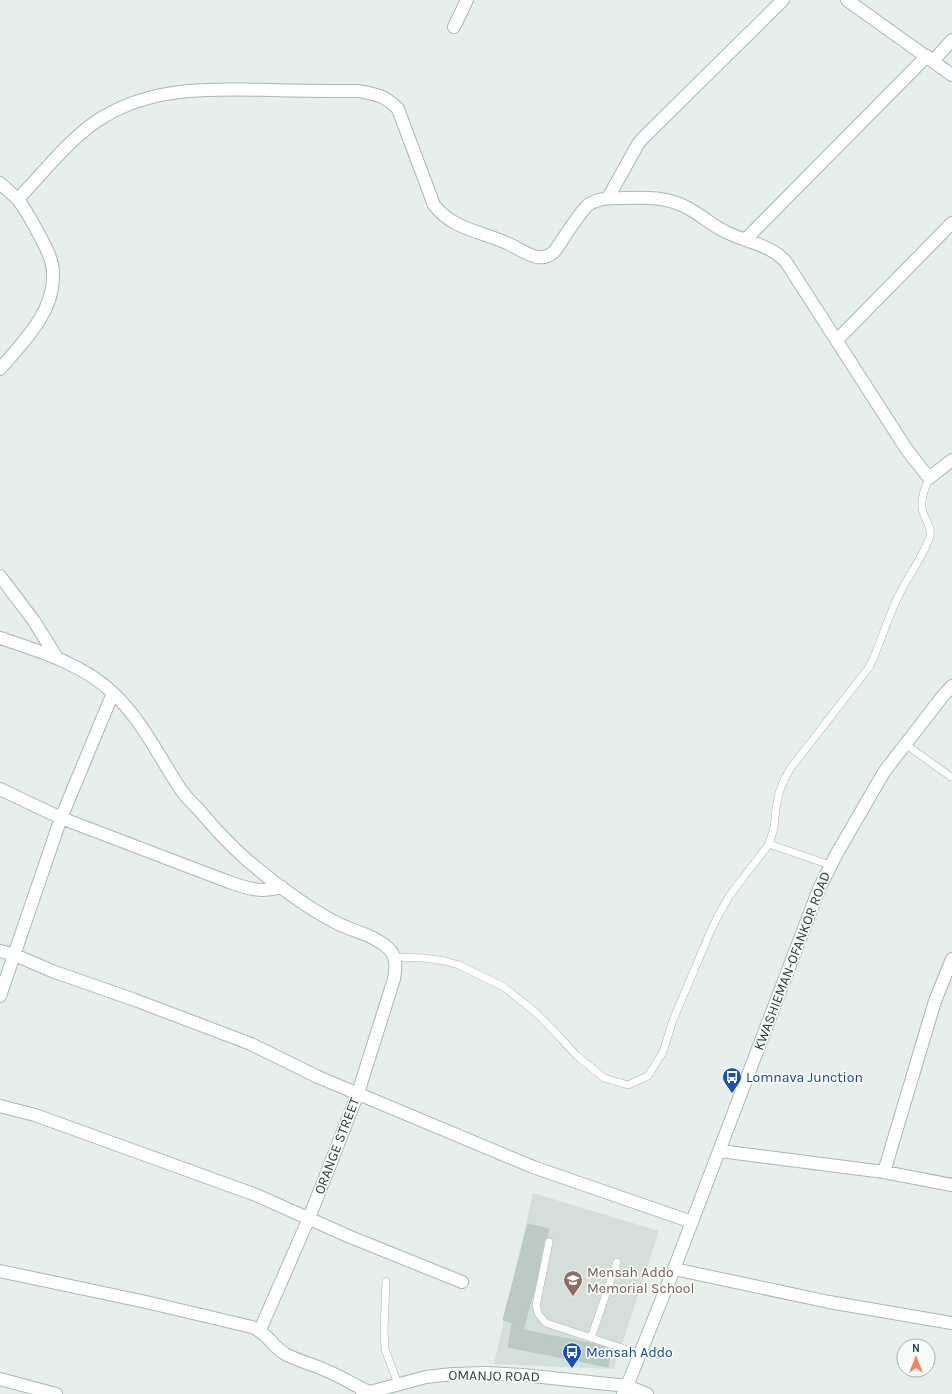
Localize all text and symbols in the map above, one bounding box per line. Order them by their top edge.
street label: KWASHIEMAN-OFANKOR ROAD [750,869,834,1053]
bus stop icon: Lomnava Junction [721,1066,743,1094]
place label: Lomnava Junction [746,1069,863,1086]
street label: ORANGE STREET [311,1095,363,1197]
place label: Mensah Addo Memorial School [587,1264,694,1297]
school or university icon: Mensah Addo Memorial School [562,1269,584,1297]
north arrow [896,1338,936,1378]
bus stop icon: Mensah Addo [561,1341,583,1369]
text: N [912,1342,920,1355]
place label: Mensah Addo [586,1344,673,1361]
street label: OMANJO ROAD [448,1367,540,1385]

